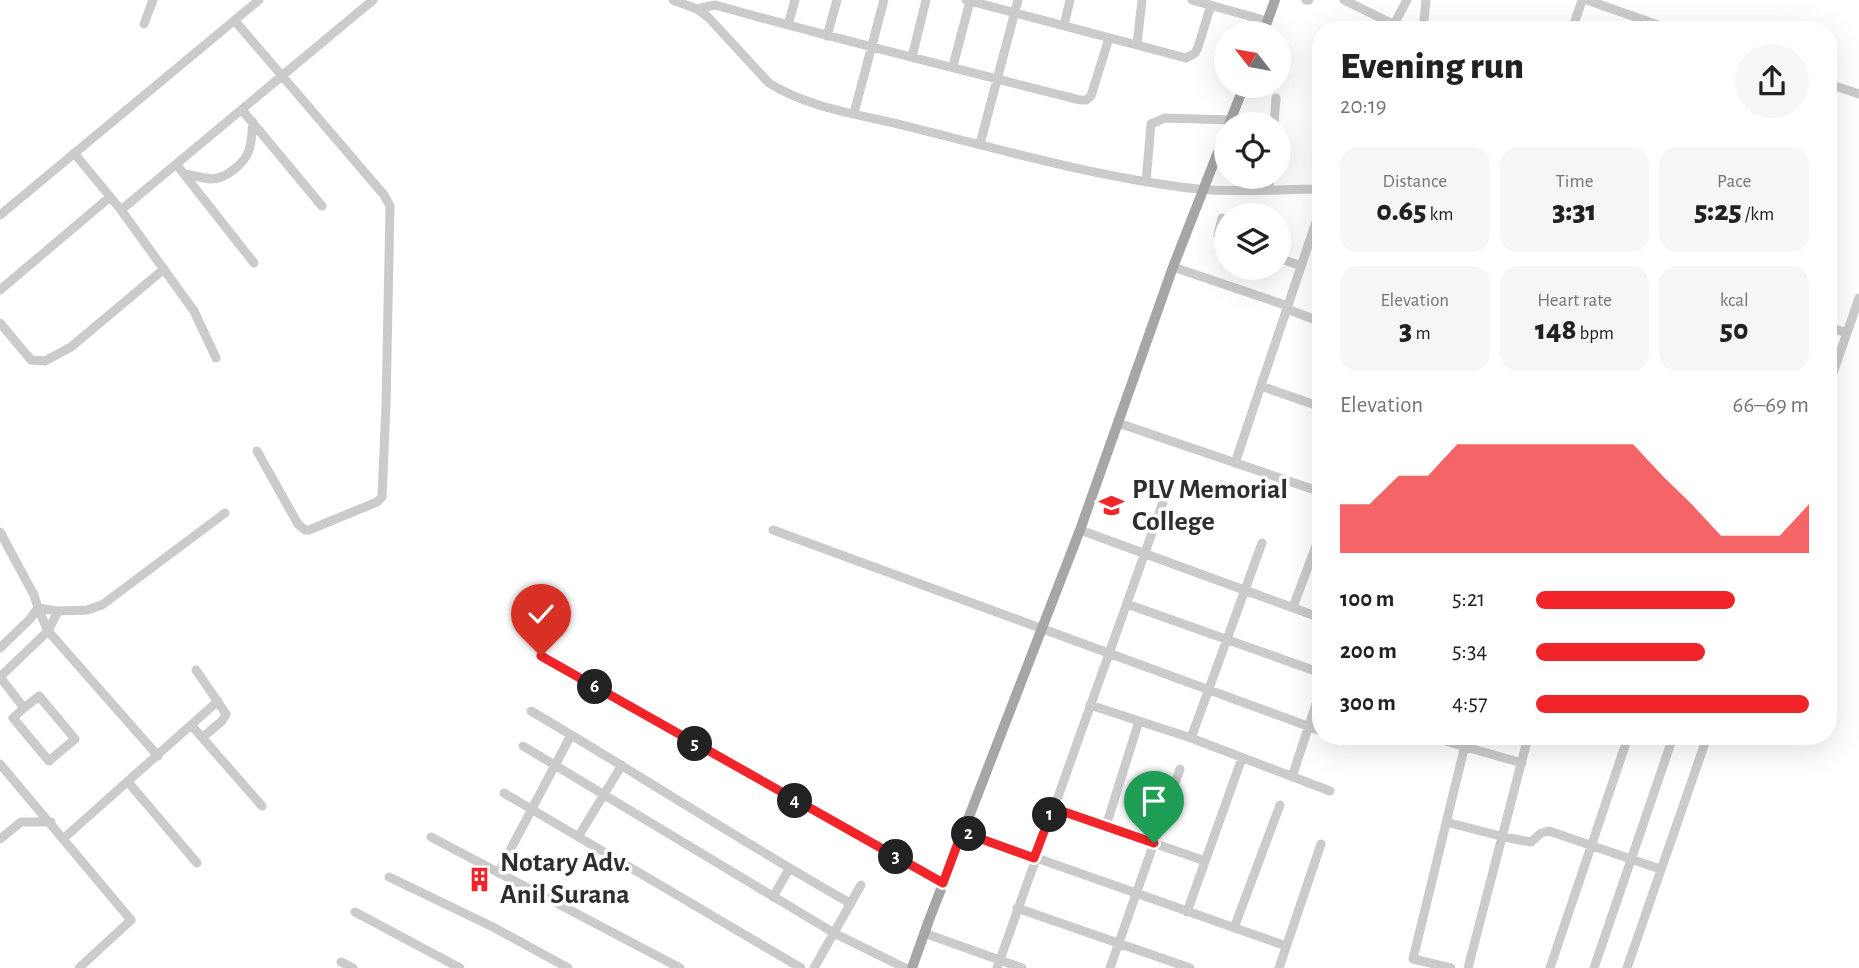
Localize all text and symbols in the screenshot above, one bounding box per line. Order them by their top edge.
north arrow [1214,21,1292,98]
map controls [1214,21,1291,280]
button: share [1735,44,1809,118]
text: Evening run [1340,48,1524,86]
text: 20:19 [1340,95,1387,118]
button: locate [1214,112,1291,189]
text: Distance [1383,172,1447,191]
text: Time [1556,172,1593,191]
text: Pace [1717,172,1751,191]
text: 0.65 [1376,196,1426,226]
text: 3:31 [1552,196,1597,226]
text: 5:25 [1694,196,1742,226]
button: layers [1214,203,1291,280]
text: km [1426,205,1453,224]
text: /km [1742,205,1774,224]
text: Elevation [1380,291,1449,310]
text: Heart rate [1537,291,1612,310]
text: kcal [1720,291,1749,310]
text: 3 [1399,315,1412,345]
text: 148 [1535,315,1576,345]
text: 50 [1720,315,1749,345]
text: m [1412,324,1431,343]
text: bpm [1576,324,1614,343]
text: Elevation [1340,394,1423,417]
text: 66–69 m [1733,394,1809,417]
place label: PLV Memorial College [1132,476,1288,536]
school or university icon: PLV Memorial College [1098,492,1126,520]
pin [511,584,571,656]
text: 100 m [1340,588,1394,611]
text: 5:21 [1452,588,1485,611]
icon: check [522,595,560,633]
text: 200 m [1340,640,1397,663]
text: 5:34 [1452,640,1487,663]
pin: 6 [578,670,612,704]
text: 6 [590,677,599,696]
text: 300 m [1340,692,1396,715]
text: 4:57 [1452,692,1488,715]
pin: 5 [678,726,712,762]
text: 5 [690,734,699,753]
pin [1124,771,1184,843]
icon: arrive [1135,782,1173,820]
pin: 4 [778,784,812,818]
text: 4 [790,791,799,810]
pin: 1 [1032,798,1068,832]
text: 1 [1046,805,1053,824]
pin: 2 [951,816,986,852]
text: 2 [964,824,973,843]
pin: 3 [878,840,914,874]
text: 3 [891,847,900,866]
place label: Notary Adv. Anil Surana [500,849,630,909]
building icon: Notary Adv. Anil Surana [466,865,494,893]

